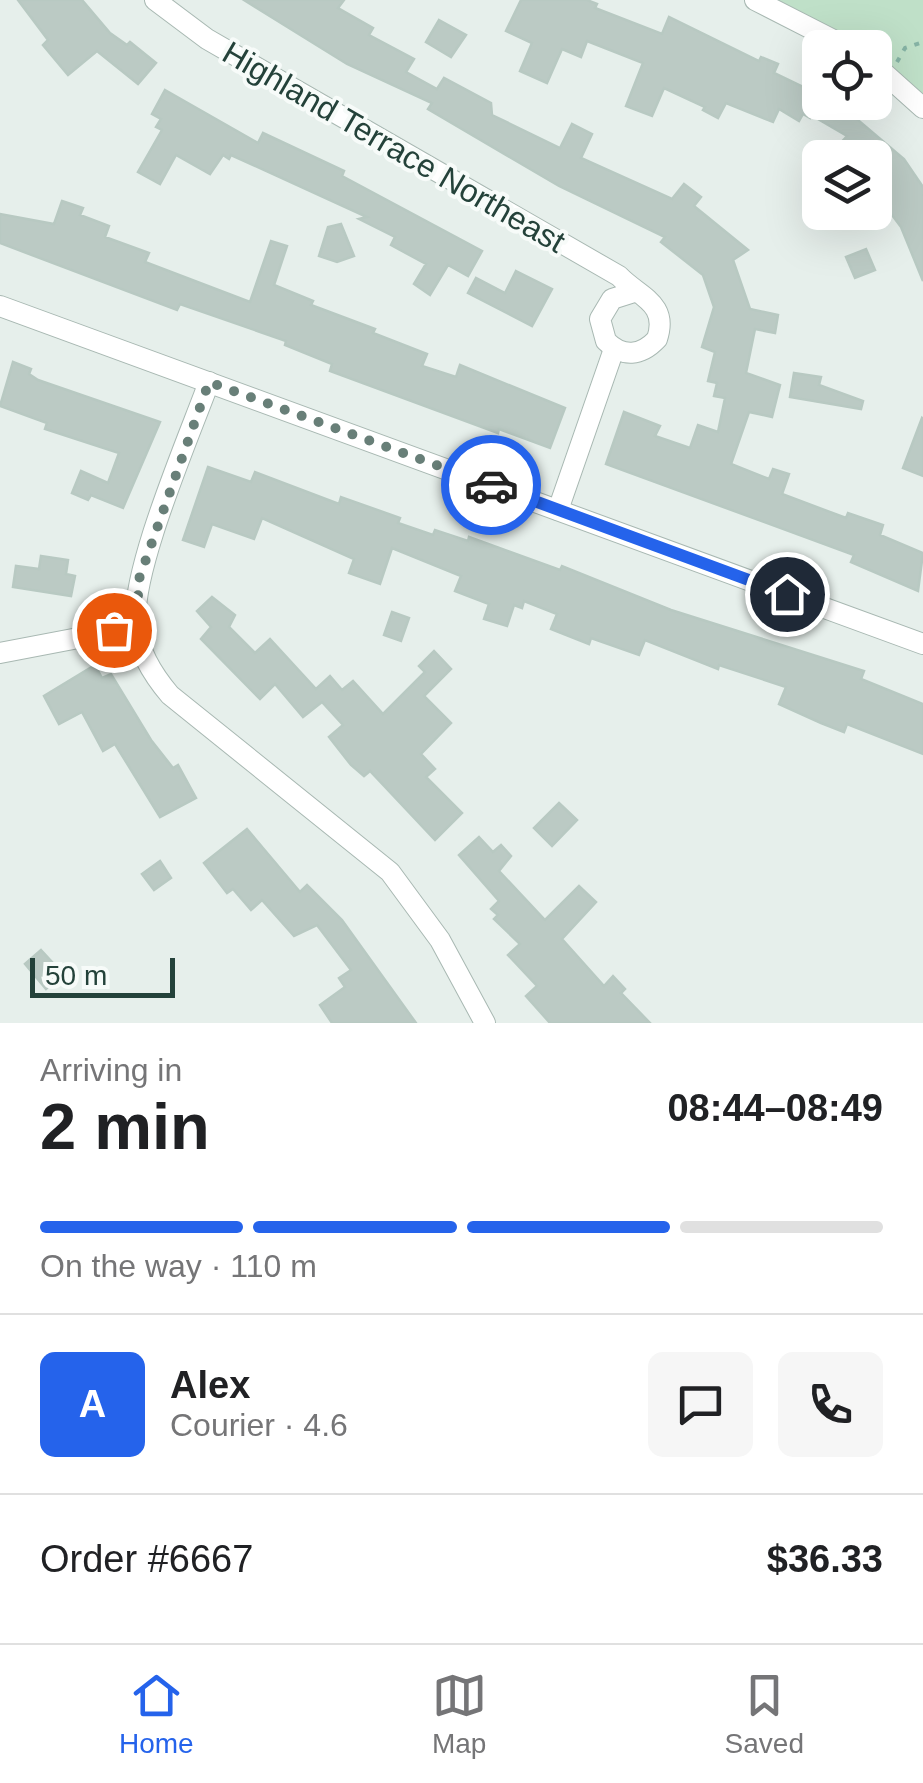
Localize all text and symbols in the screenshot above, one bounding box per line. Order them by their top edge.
map controls [802,30,892,230]
button: locate [802,30,892,120]
street label: Highland Terrace Northeast [217,34,572,260]
button: layers [802,140,892,230]
courier [441,435,541,535]
icon: car [464,458,519,513]
pin [745,552,830,637]
icon: home [760,567,815,622]
pin [72,588,157,673]
icon: bag [87,603,142,658]
scale bar [30,953,175,998]
text: 50 m [45,960,107,991]
text: Arriving in [40,1052,182,1088]
text: 08:44–08:49 [667,1087,883,1129]
text: 2 min [40,1090,210,1163]
text: On the way · 110 m [40,1248,317,1284]
button: chat [648,1352,753,1457]
button: phone [778,1352,883,1457]
text: Alex [170,1364,250,1406]
text: A [79,1383,106,1425]
text: Courier · 4.6 [170,1407,348,1443]
text: Order #6667 [40,1538,253,1580]
text: $36.33 [767,1538,883,1580]
tab: Home [119,1668,194,1760]
tab: Map [432,1668,487,1760]
tab: Saved [725,1668,804,1760]

